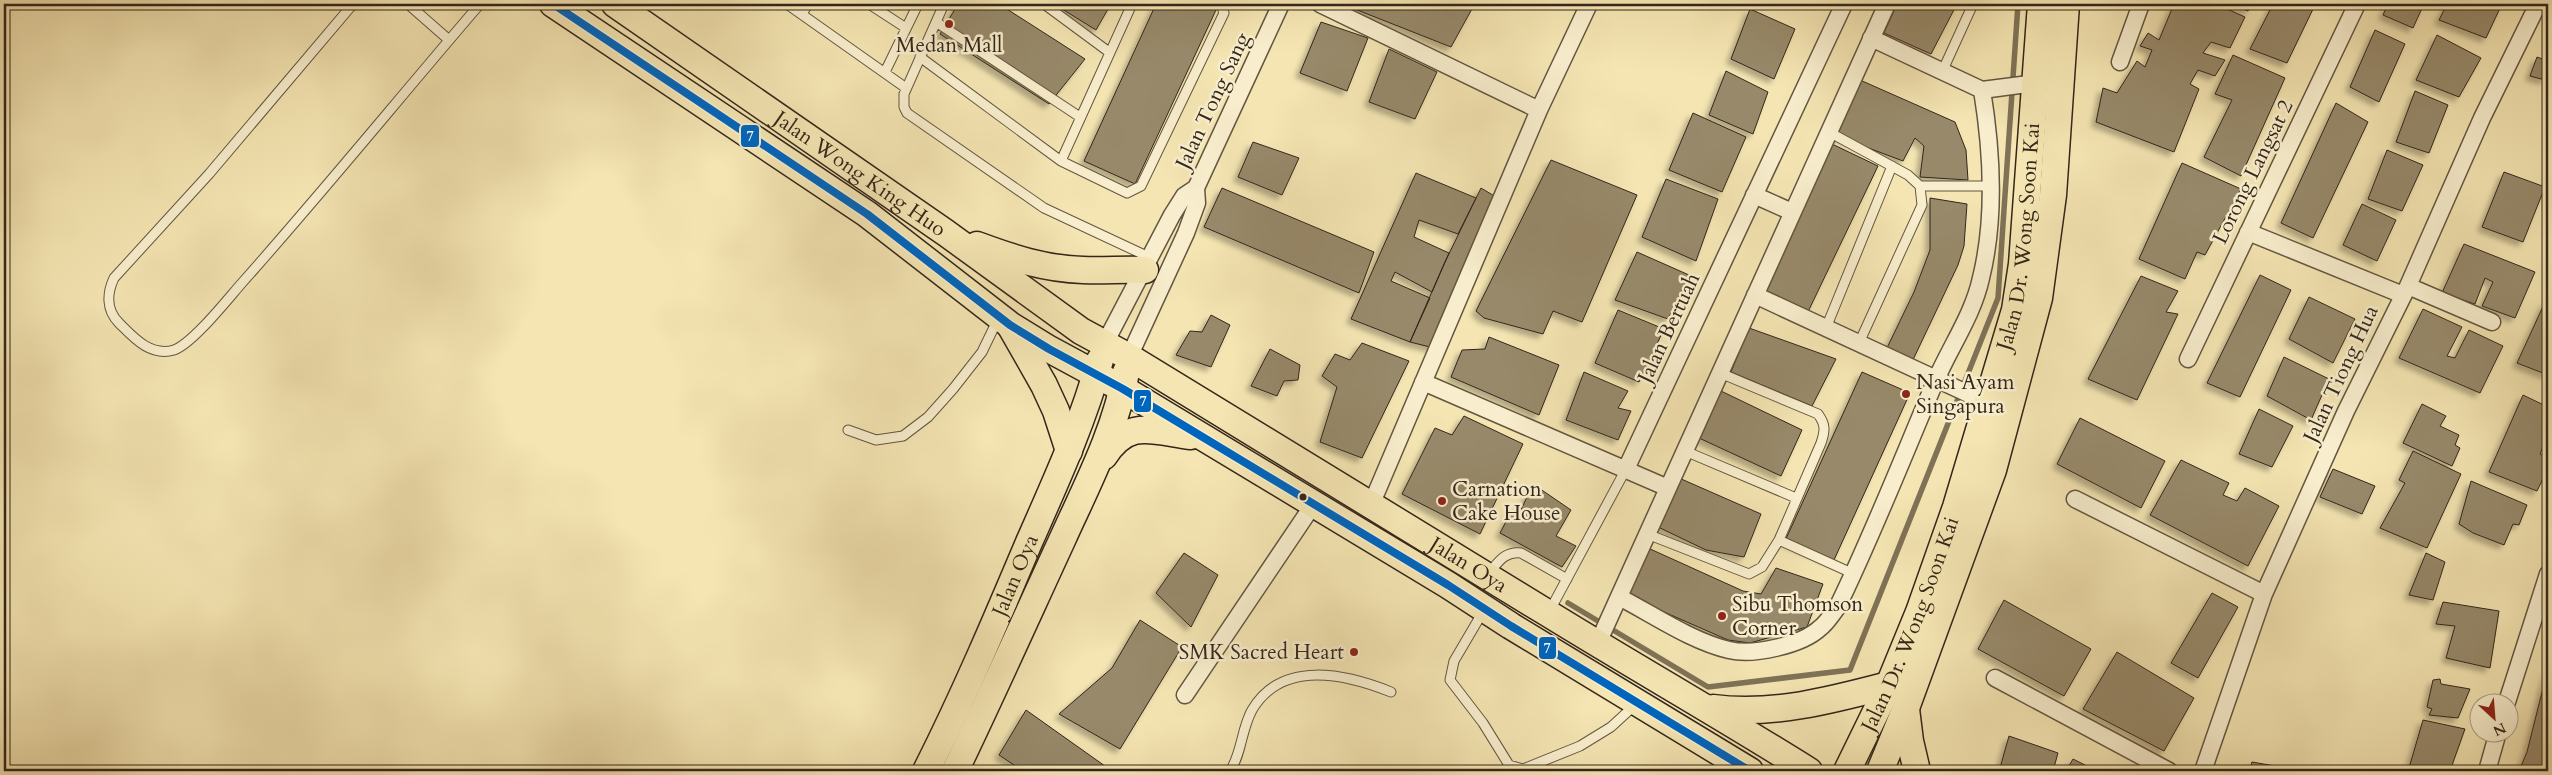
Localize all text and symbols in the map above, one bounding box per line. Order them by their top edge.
marker: Medan Mall [943,18,955,30]
street label: Jalan Tong Sang [1167,28,1257,177]
place label: Medan Mall [896,31,1002,60]
street label: Lorong Langsat 2 [2206,95,2301,249]
street label: Jalan Wong King Huo [766,102,952,243]
street label: Jalan Dr. Wong Soon Kai [1988,122,2047,357]
line badge: 7 [740,124,760,148]
text: 7 [746,127,754,146]
street label: Jalan Bertuah [1630,268,1707,391]
street label: Jalan Tiong Hua [2295,301,2385,450]
place label: Nasi Ayam Singapura [1916,368,2015,421]
marker: Nasi Ayam Singapura [1900,388,1912,400]
line badge: 7 [1133,389,1152,413]
text: 7 [1139,392,1147,411]
place label: Carnation Cake House [1452,475,1561,528]
unlabelled marker [1298,492,1308,502]
marker: Carnation Cake House [1436,495,1448,507]
street label: Jalan Dr. Wong Soon Kai [1853,513,1966,739]
street label: Jalan Oya [1422,528,1513,600]
street label: Jalan Oya [983,530,1045,624]
place label: Sibu Thomson Corner [1732,590,1863,643]
marker: Sibu Thomson Corner [1716,610,1728,622]
line badge: 7 [1538,636,1557,660]
place label: SMK Sacred Heart [1179,638,1344,667]
text: 7 [1543,639,1551,658]
marker: SMK Sacred Heart [1348,646,1360,658]
north arrow [2470,692,2520,742]
text: N [2490,718,2509,740]

